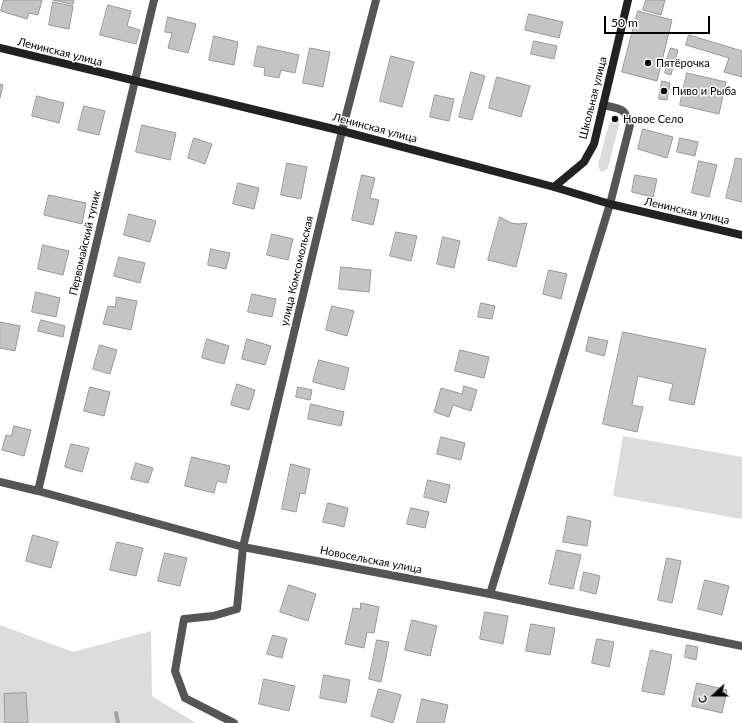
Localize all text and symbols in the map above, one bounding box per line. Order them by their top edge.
scale bar [606,8,712,34]
text: 50 m [611,15,638,30]
street label: Ленинская улица [16,35,104,69]
street label: Школьная улица [576,55,610,141]
place label: Пятёрочка [656,56,710,70]
marker: Пятёрочка [643,58,653,68]
place label: Пиво и Рыба [672,84,736,98]
marker: Пиво и Рыба [659,86,669,96]
street label: Ленинская улица [331,110,419,146]
place label: Новое Село [623,112,684,126]
marker: Новое Село [610,114,620,124]
street label: Первомайский тупик [67,189,103,297]
street label: Ленинская улица [643,195,731,227]
street label: улица Комсомольская [278,215,316,327]
street label: Новосельская улица [319,544,423,576]
north arrow [694,675,734,715]
text: С [695,694,710,705]

